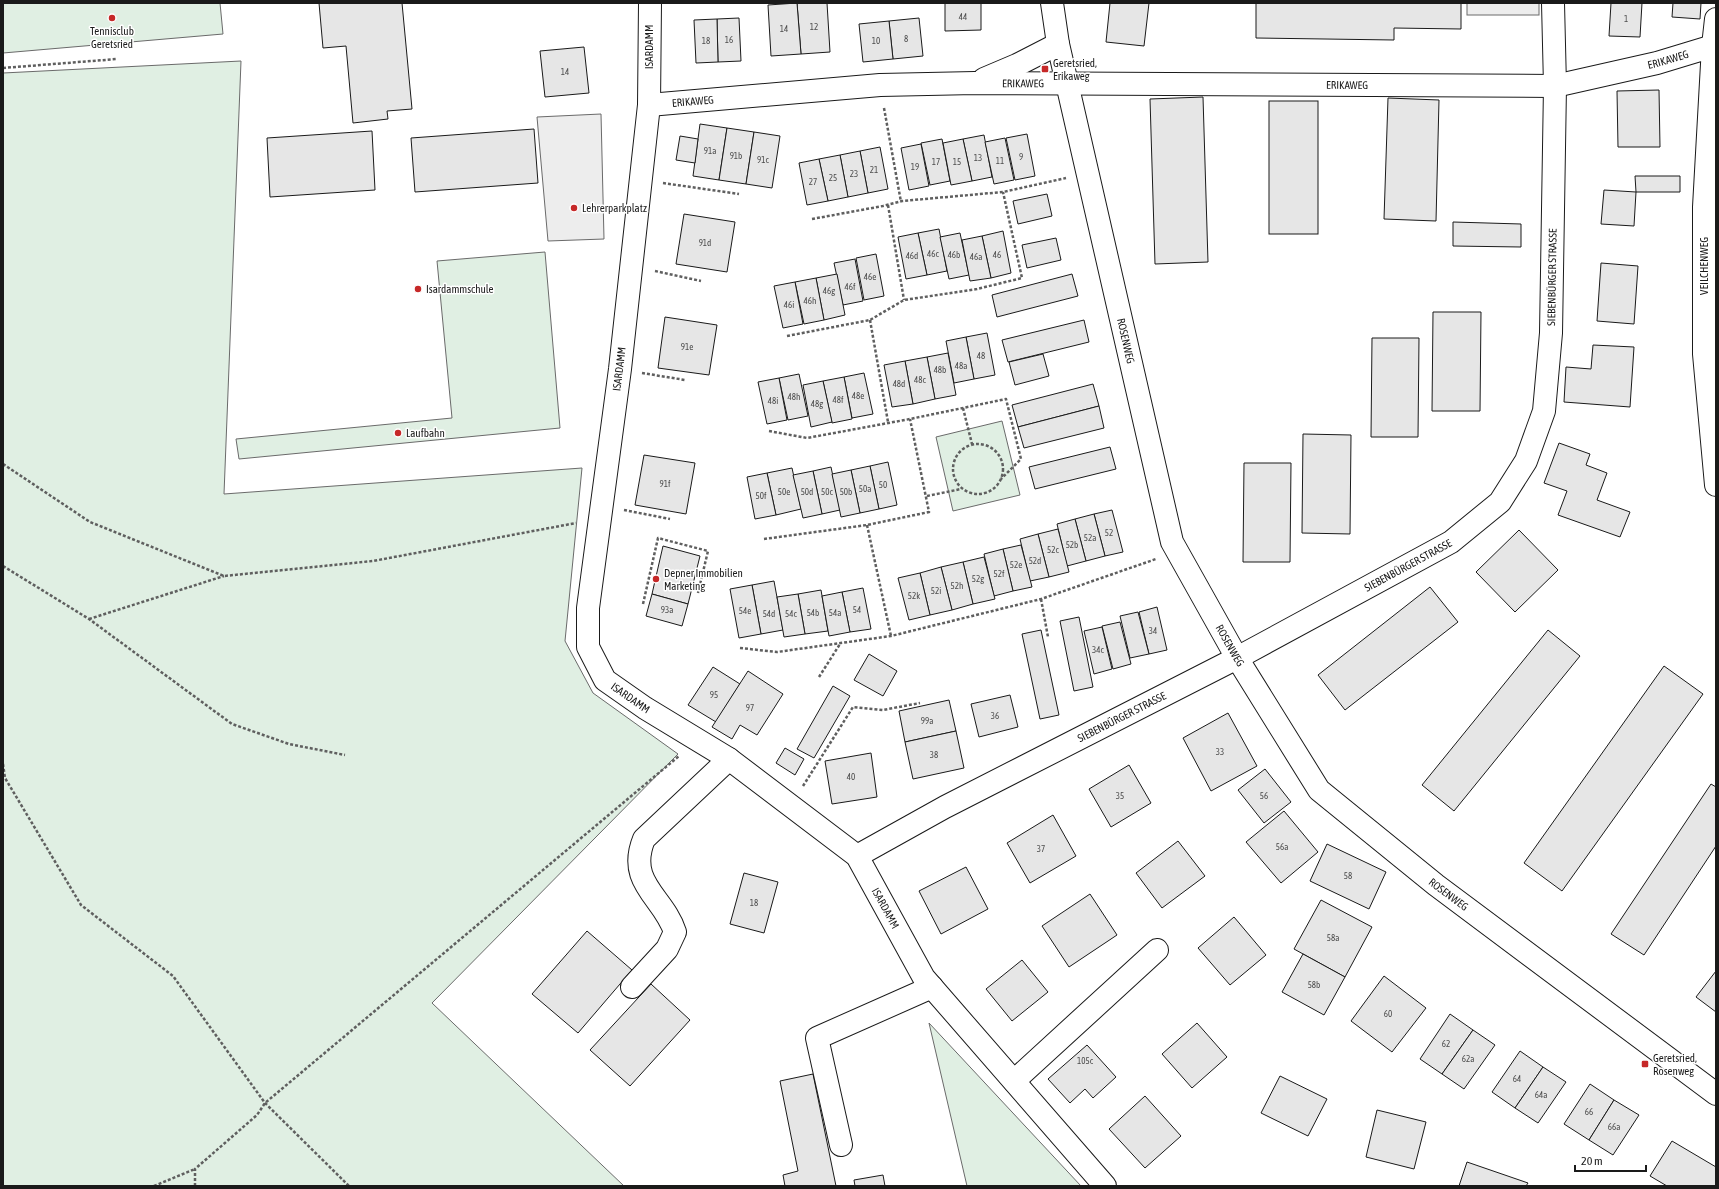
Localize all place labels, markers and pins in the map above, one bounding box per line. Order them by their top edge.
marker: Tennisclub Geretsried [107,13,117,23]
place label: Tennisclub Geretsried [90,25,134,50]
place label: Geretsried, Erikaweg [1053,57,1097,82]
marker: Geretsried, Erikaweg [1040,64,1050,74]
place label: Lehrerparkplatz [582,202,647,214]
marker: Lehrerparkplatz [569,203,579,213]
place label: Isardammschule [426,283,494,295]
marker: Isardammschule [413,284,423,294]
place label: Laufbahn [406,427,445,439]
marker: Laufbahn [393,428,403,438]
place label: Depner Immobilien Marketing [664,567,743,592]
marker: Depner Immobilien Marketing [651,574,661,584]
place label: Geretsried, Rosenweg [1653,1052,1697,1077]
marker: Geretsried, Rosenweg [1640,1059,1650,1069]

